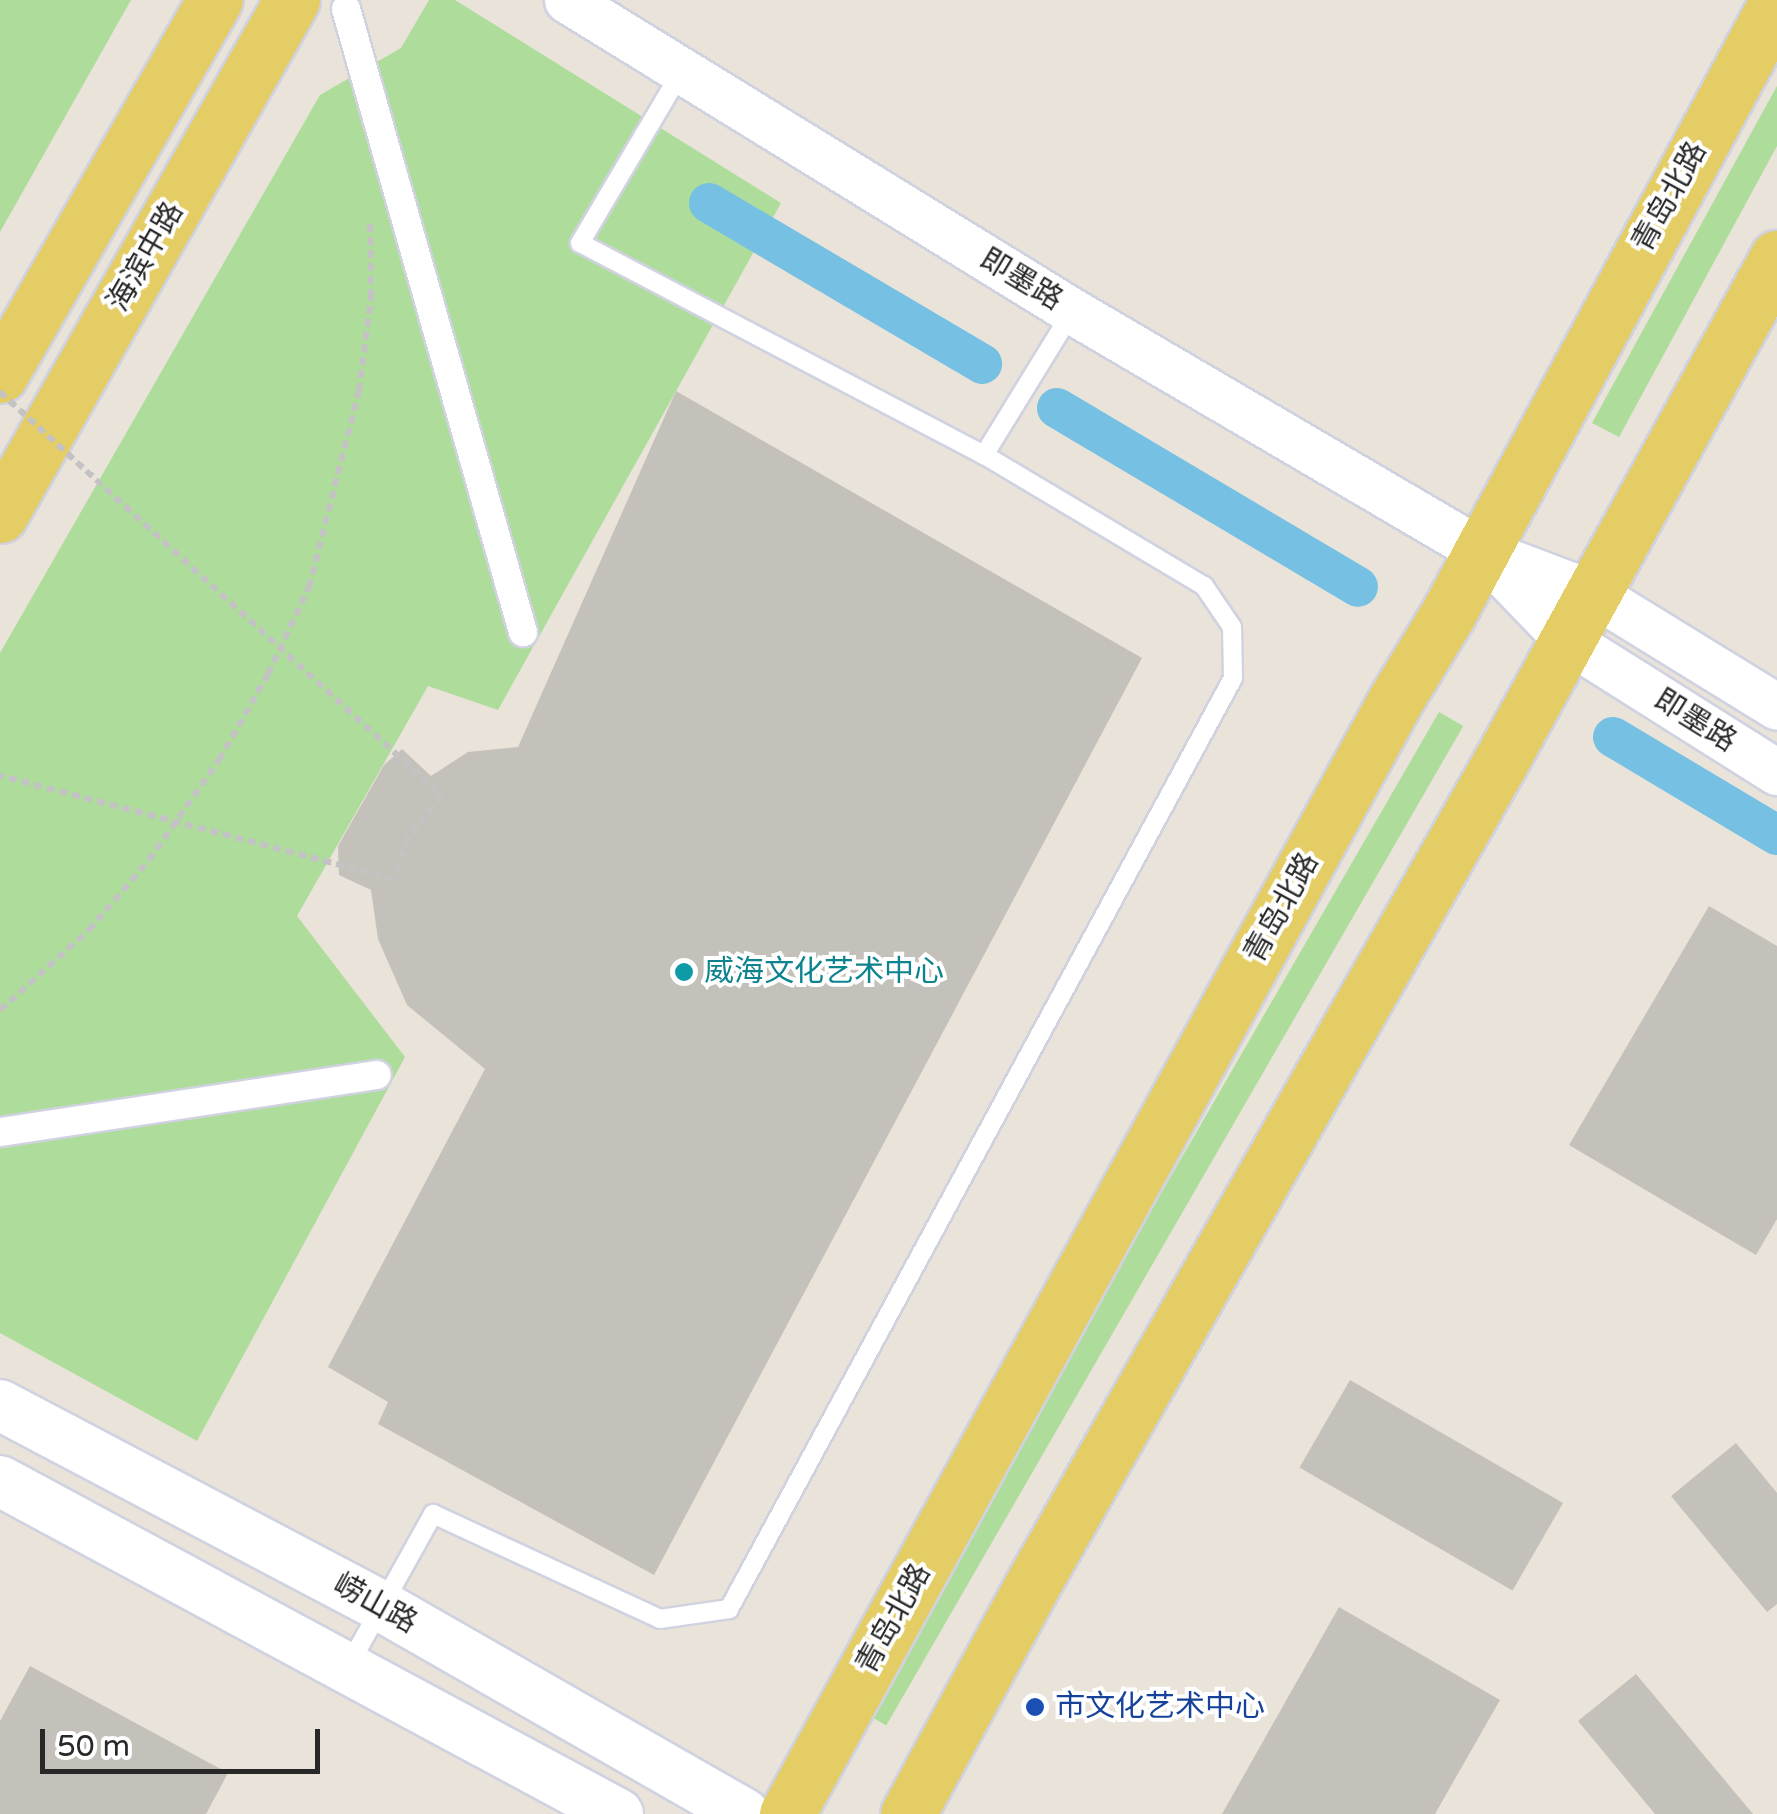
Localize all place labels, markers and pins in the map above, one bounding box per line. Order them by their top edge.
place label: 威海文化艺术中心 [704,954,944,990]
marker: 威海文化艺术中心 [673,961,695,983]
place label: 市文化艺术中心 [1055,1689,1265,1725]
marker: 市文化艺术中心 [1024,1696,1046,1718]

